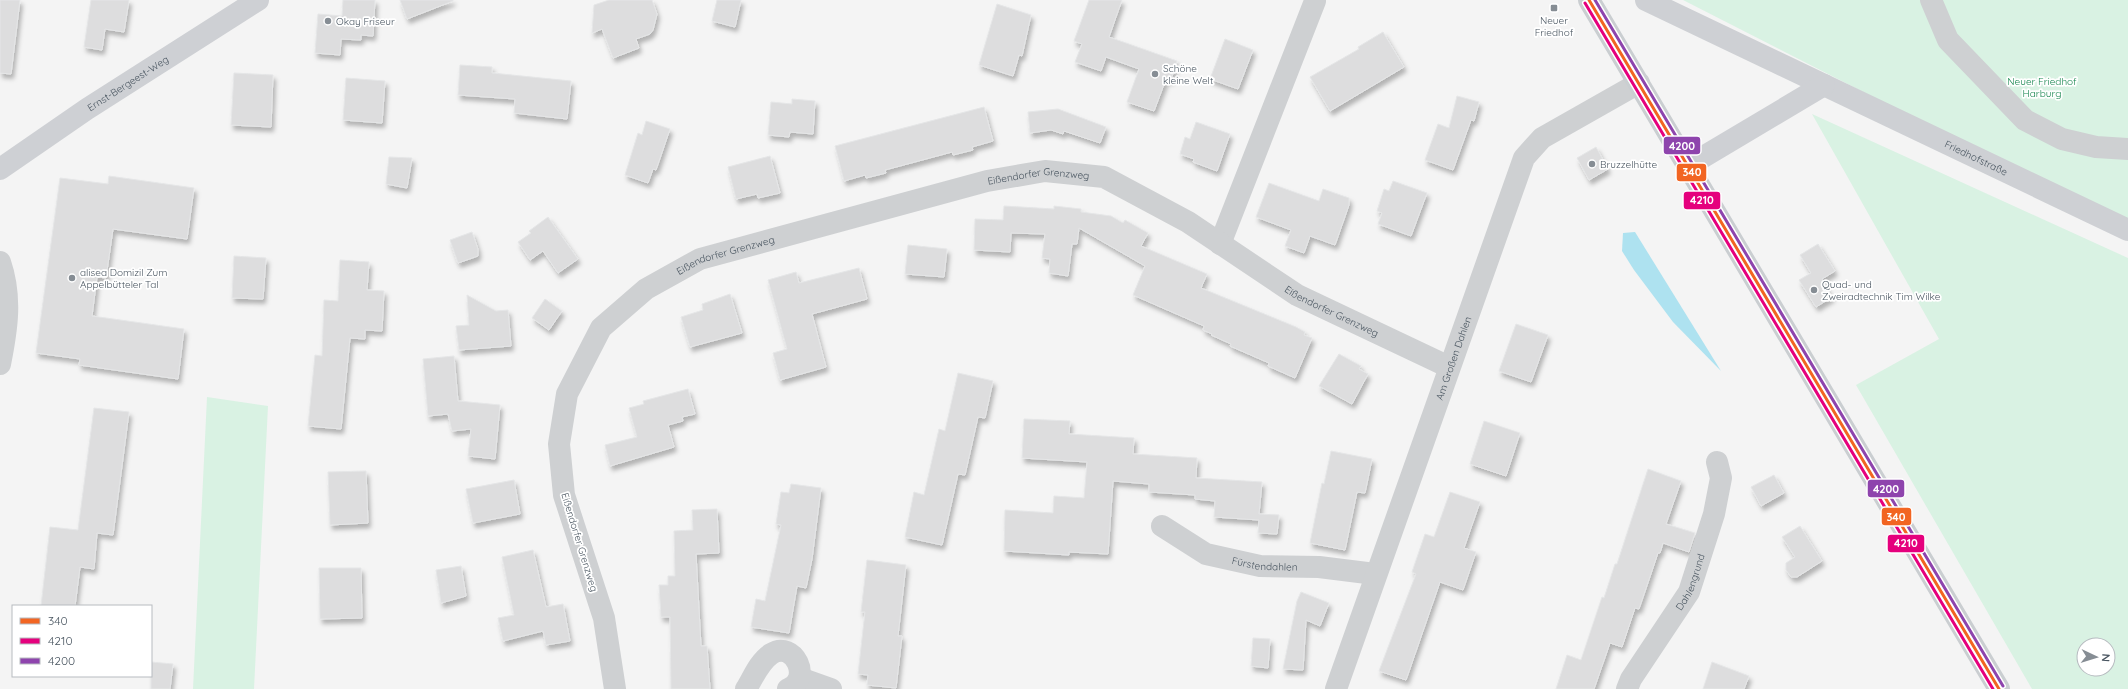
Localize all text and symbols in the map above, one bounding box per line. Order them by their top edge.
marker: Neuer Friedhof [1549,3,1559,13]
place label: Neuer Friedhof [1535,14,1574,39]
place label: Okay Friseur [336,15,395,28]
marker: Okay Friseur [323,16,333,26]
street label: Ernst-Bergeest-Weg [85,53,171,114]
place label: Schöne kleine Welt [1163,62,1214,87]
marker: Schöne kleine Welt [1150,69,1160,79]
park label: Neuer Friedhof Harburg [2007,75,2077,100]
line badge: 4200 [1663,136,1701,155]
street label: Friedhofstraße [1943,138,2010,179]
text: 4200 [1669,139,1695,153]
place label: Bruzzelhütte [1600,158,1658,171]
marker: Bruzzelhütte [1587,159,1597,169]
line badge: 340 [1676,163,1707,182]
street label: Eißendorfer Grenzweg [986,165,1090,188]
text: 340 [1682,165,1702,179]
line badge: 4210 [1683,191,1721,210]
text: 4210 [1690,193,1714,207]
street label: Eißendorfer Grenzweg [674,233,776,278]
place label: alisea Domizil Zum Appelbütteler Tal [80,266,167,291]
marker: alisea Domizil Zum Appelbütteler Tal [67,273,77,283]
place label: Quad- und Zweiradtechnik Tim Wilke [1822,278,1941,303]
street label: Eißendorfer Grenzweg [1282,283,1381,340]
marker: Quad- und Zweiradtechnik Tim Wilke [1809,285,1819,295]
street label: Am Großen Dahlen [1433,315,1474,402]
line badge: 4200 [1867,479,1905,498]
text: 4200 [1873,482,1899,496]
street label: Eißendorfer Grenzweg [558,491,601,593]
line badge: 340 [1881,507,1912,526]
text: 340 [1886,510,1906,524]
line badge: 4210 [1887,534,1925,553]
text: 4210 [1894,536,1918,550]
street label: Dahlengrund [1673,552,1708,613]
street label: Fürstendahlen [1231,554,1298,574]
legend [12,605,152,677]
text: 340 [48,613,68,628]
text: 4210 [48,633,73,648]
north arrow [2076,637,2116,677]
text: 4200 [48,653,75,668]
text: N [2099,653,2113,662]

